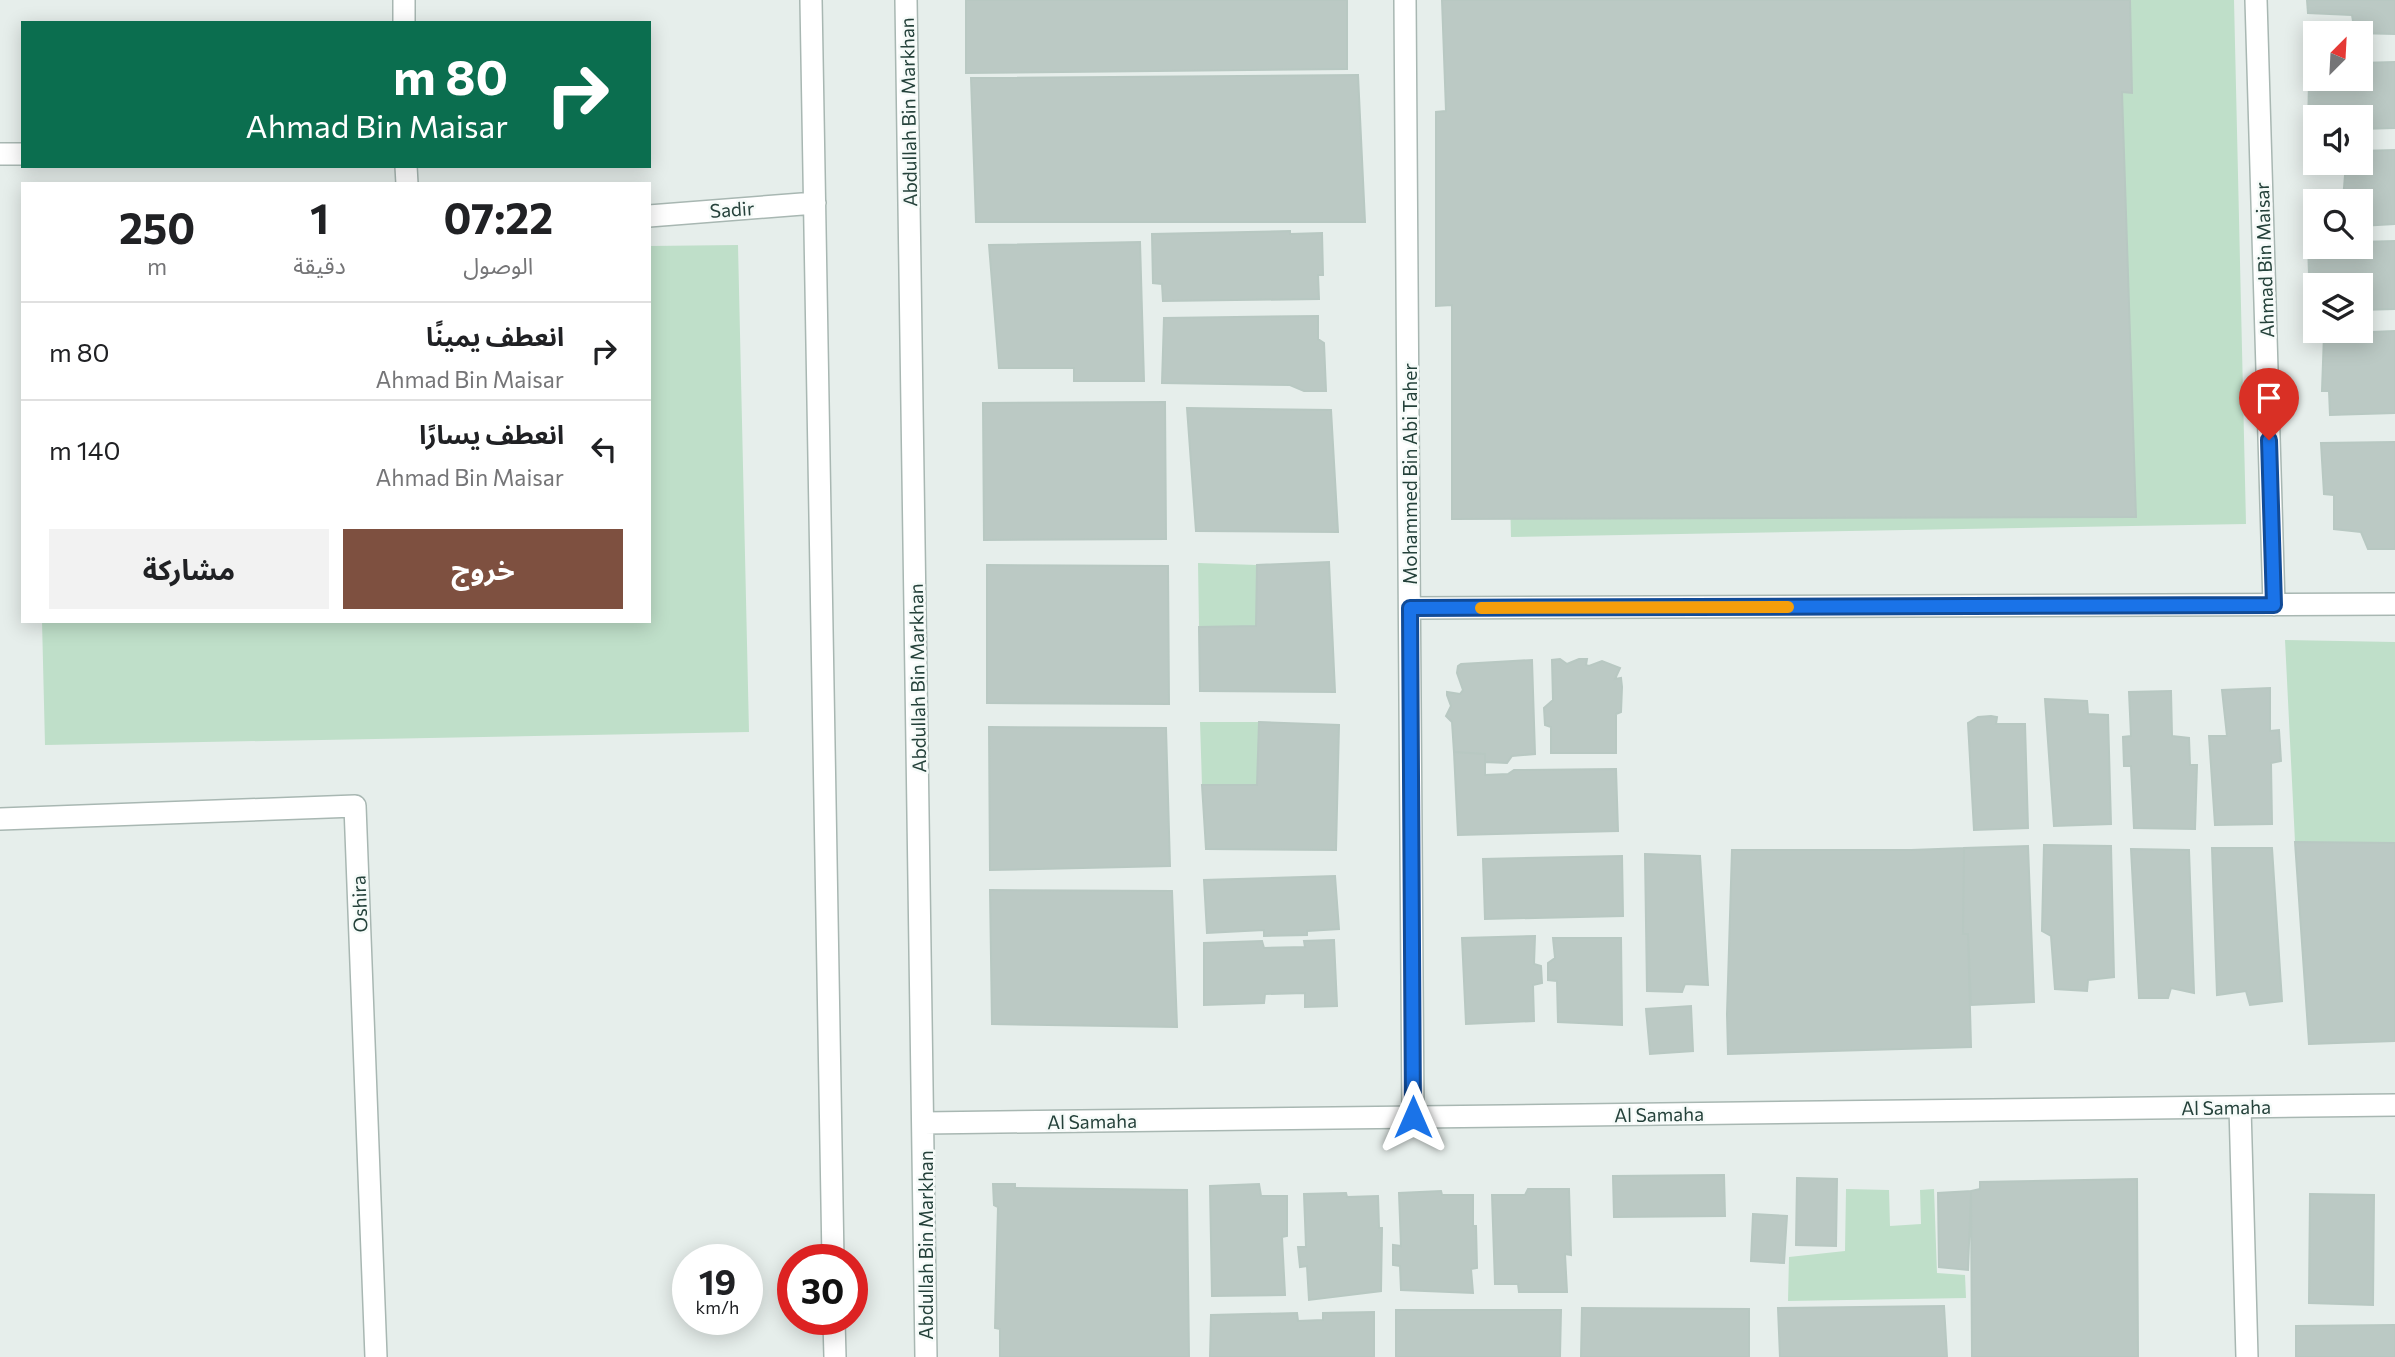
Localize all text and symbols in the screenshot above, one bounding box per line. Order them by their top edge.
street label: Abdullah Bin Markhan [895,17,921,207]
north arrow [2303,21,2373,91]
map controls [2303,21,2373,343]
text: 80 m [393,45,508,105]
icon: right [532,49,623,140]
text: Ahmad Bin Maisar [246,105,508,145]
button: sound [2303,105,2373,175]
street label: Ahmad Bin Maisar [2250,181,2278,338]
button: search [2303,189,2373,259]
text: 1 [310,191,329,243]
text: 07:22 [444,191,553,243]
street label: Sadir [709,196,755,222]
text: 250 [119,201,195,253]
text: دقيقة [293,251,346,279]
text: الوصول [463,251,533,279]
text: m [147,252,167,280]
button: layers [2303,273,2373,343]
text: انعطف يمينًا [426,320,564,351]
icon: right [585,332,623,370]
text: 80 m [49,336,109,367]
street label: Mohammed Bin Abi Taher [1398,363,1421,585]
text: Ahmad Bin Maisar [375,365,564,393]
pin [2239,368,2299,440]
icon: arrive [2250,379,2288,417]
text: انعطف يسارًا [419,418,564,449]
icon: left [585,430,623,468]
text: 140 m [49,434,120,465]
text: Ahmad Bin Maisar [375,463,564,491]
button: مشاركة [49,529,329,609]
button: خروج [343,529,623,609]
street label: Abdullah Bin Markhan [904,583,930,773]
street label: Oshira [347,875,371,933]
position arrow [1376,1080,1450,1154]
street label: Al Samaha [2181,1095,2271,1119]
street label: Al Samaha [1614,1102,1704,1126]
street label: Al Samaha [1047,1109,1137,1133]
street label: Abdullah Bin Markhan [914,1150,937,1340]
speed limit sign: 30 [777,1244,868,1335]
text: 19 [699,1259,736,1302]
text: km/h [696,1296,739,1318]

